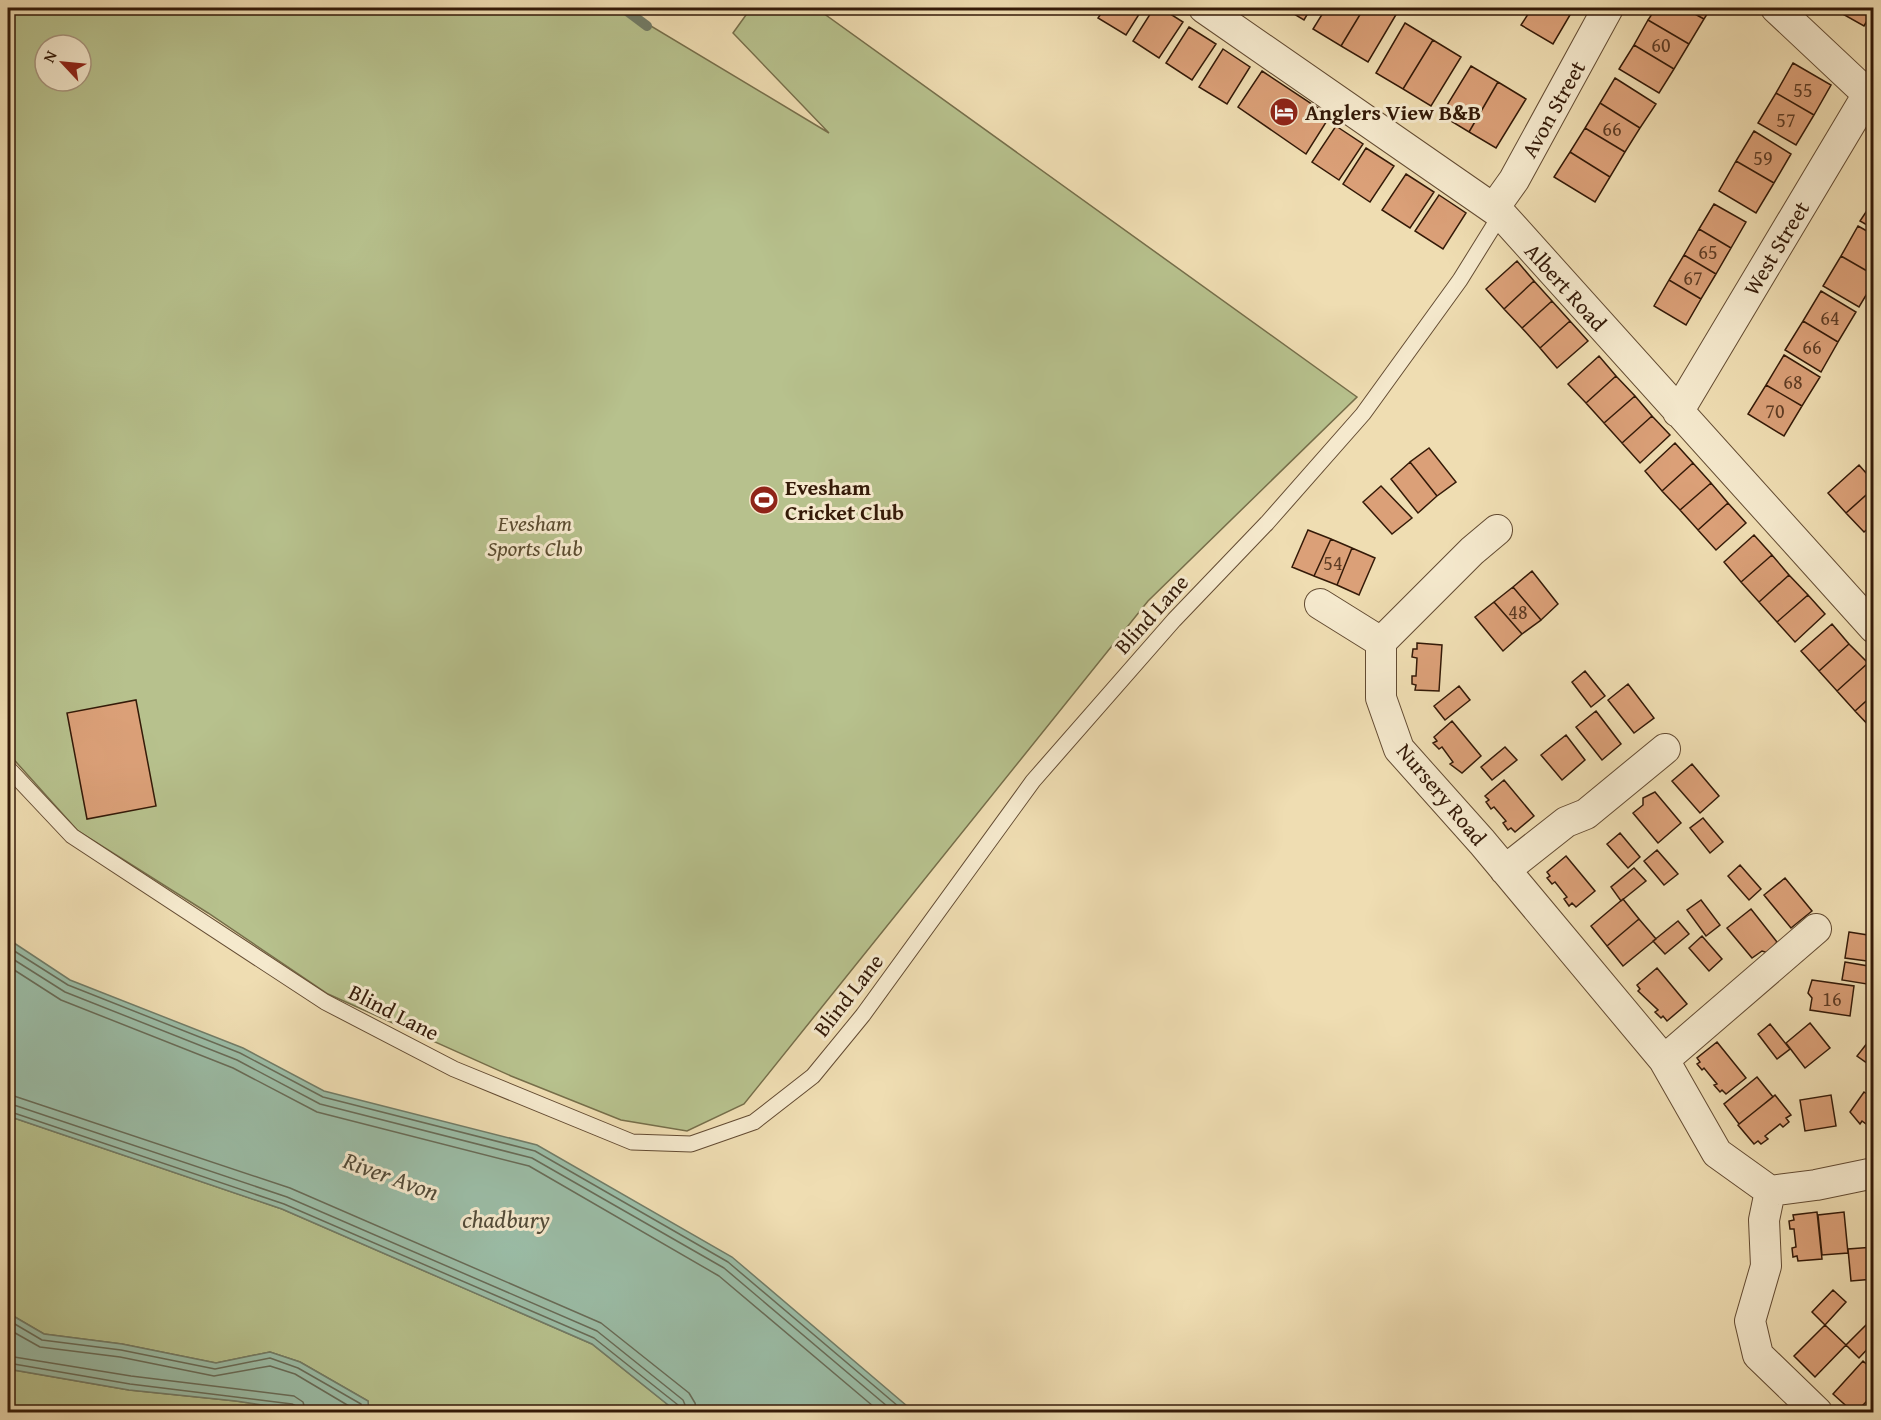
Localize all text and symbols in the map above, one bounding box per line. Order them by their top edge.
house number: 60 [1651,30,1671,59]
north arrow [33,33,93,93]
text: N [36,46,63,66]
street label: Avon Street [1513,54,1593,163]
house number: 55 [1793,75,1813,104]
hotel icon: Anglers View B&B [1268,96,1300,128]
place label: Anglers View B&B [1305,96,1481,128]
house number: 57 [1776,105,1796,134]
house number: 66 [1602,114,1622,143]
house number: 59 [1753,143,1773,172]
street label: West Street [1735,194,1817,301]
street label: Albert Road [1518,236,1615,338]
house number: 65 [1698,237,1718,266]
house number: 67 [1683,263,1703,292]
house number: 64 [1820,303,1840,332]
house number: 66 [1802,332,1822,361]
house number: 68 [1783,367,1803,396]
house number: 70 [1765,396,1785,425]
place label: Evesham Cricket Club [785,471,904,528]
sports icon: Evesham Cricket Club [748,484,780,516]
park label: Evesham Sports Club [487,507,583,564]
house number: 54 [1323,548,1343,577]
street label: Blind Lane [1106,567,1196,661]
house number: 48 [1508,597,1528,626]
street label: Nursery Road [1389,736,1495,852]
street label: Blind Lane [805,947,891,1043]
street label: Blind Lane [343,976,445,1048]
house number: 16 [1822,984,1842,1013]
water label: River Avon [338,1142,443,1209]
water label: chadbury [462,1202,550,1237]

